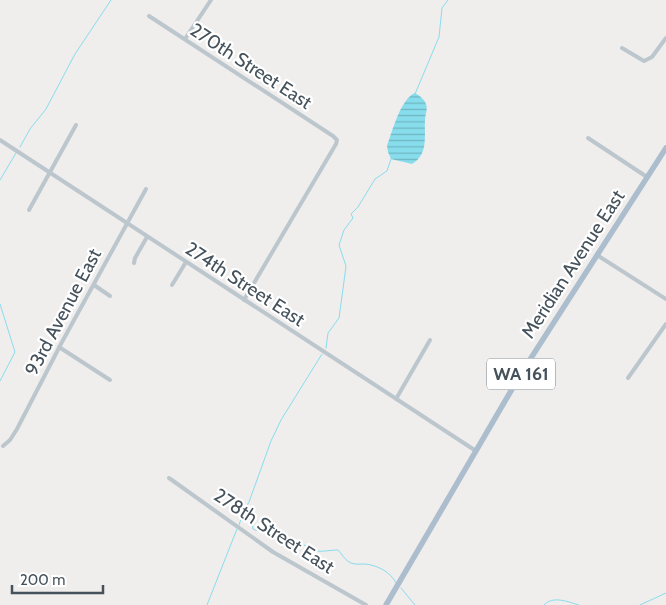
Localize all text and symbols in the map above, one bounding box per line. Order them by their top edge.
street label: 270th Street East [186,18,317,114]
street label: Meridian Avenue East [517,185,630,342]
street label: 274th Street East [181,237,310,332]
street label: 93rd Avenue East [20,244,106,379]
road number: WA 161 [487,358,555,389]
street label: 278th Street East [209,483,339,579]
scale bar [12,562,104,594]
text: 200 m [20,571,65,589]

